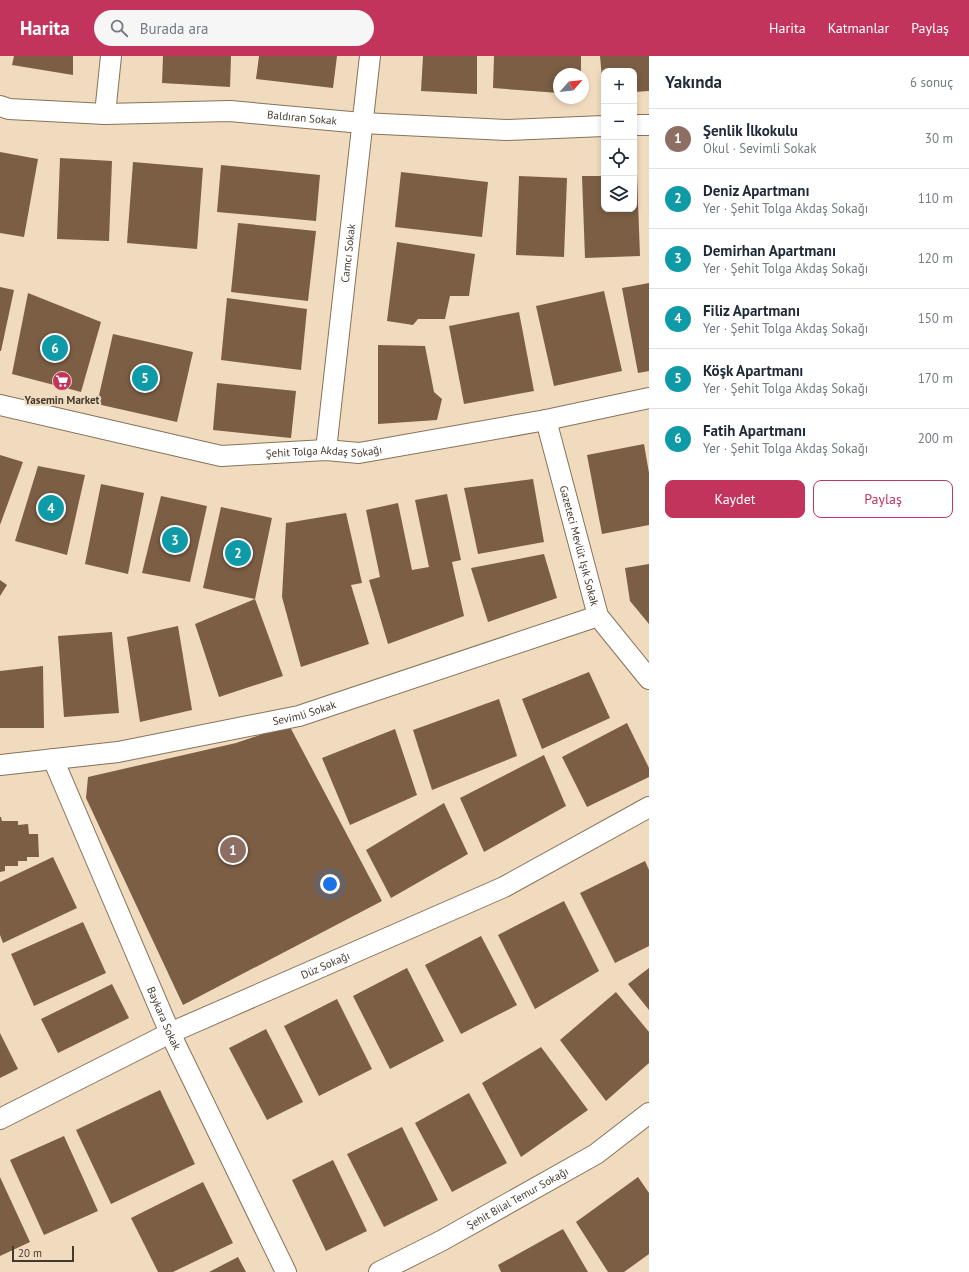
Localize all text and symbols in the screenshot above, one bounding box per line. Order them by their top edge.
search box [94,10,374,46]
text: Harita [20,16,70,40]
icon: search [108,17,130,39]
text: Burada ara [140,19,209,38]
text: Harita [769,19,806,37]
text: Katmanlar [828,19,889,37]
text: Paylaş [911,19,949,37]
north arrow [553,68,589,104]
map controls [601,68,637,212]
button: + [601,68,637,104]
text: Yakında [665,71,722,93]
text: 6 sonuç [910,74,953,91]
button: − [601,104,637,140]
street label: Baldıran Sokak [267,107,338,128]
text: Şenlik İlkokulu [703,121,798,140]
text: 1 [674,130,682,147]
text: 30 m [925,130,953,147]
button: locate [601,140,637,176]
text: Okul · Sevimli Sokak [703,140,816,157]
button: layers [601,176,637,212]
text: Deniz Apartmanı [703,181,809,200]
text: 2 [674,190,682,207]
text: 110 m [918,190,953,207]
text: Yer · Şehit Tolga Akdaş Sokağı [703,200,868,217]
street label: Camcı Sokak [338,222,358,283]
text: Demirhan Apartmanı [703,241,836,260]
text: 3 [674,250,682,267]
text: 120 m [918,250,953,267]
text: Yer · Şehit Tolga Akdaş Sokağı [703,260,868,277]
text: Filiz Apartmanı [703,301,800,320]
text: 4 [674,310,682,327]
text: 150 m [918,310,953,327]
text: Yer · Şehit Tolga Akdaş Sokağı [703,320,868,337]
pin: 6 [42,333,68,363]
text: Köşk Apartmanı [703,361,803,380]
pin: 5 [132,363,158,393]
supermarket icon: Yasemin Market [51,370,73,392]
text: 5 [674,370,682,387]
text: 170 m [918,370,953,387]
text: Yer · Şehit Tolga Akdaş Sokağı [703,380,868,397]
place label: Yasemin Market [24,393,100,407]
text: Fatih Apartmanı [703,421,806,440]
text: 6 [674,430,682,447]
text: 200 m [918,430,953,447]
text: Yer · Şehit Tolga Akdaş Sokağı [703,440,868,457]
street label: Şehit Tolga Akdaş Sokağı [265,442,383,460]
button: Kaydet [665,480,805,518]
button: Paylaş [813,480,953,518]
street label: Gazeteci Mevlüt Işık Sokak [557,484,602,608]
pin: 4 [38,493,64,523]
pin: 3 [162,525,188,555]
pin: 2 [225,538,251,568]
street label: Sevimli Sokak [271,697,338,728]
pin: 1 [220,835,246,865]
your location [320,874,340,894]
street label: Düz Sokağı [299,948,352,982]
street label: Baykara Sokak [144,984,184,1053]
street label: Şehit Bilal Temur Sokağı [464,1164,571,1232]
scale bar [12,1244,74,1263]
text: 20 m [18,1246,42,1260]

